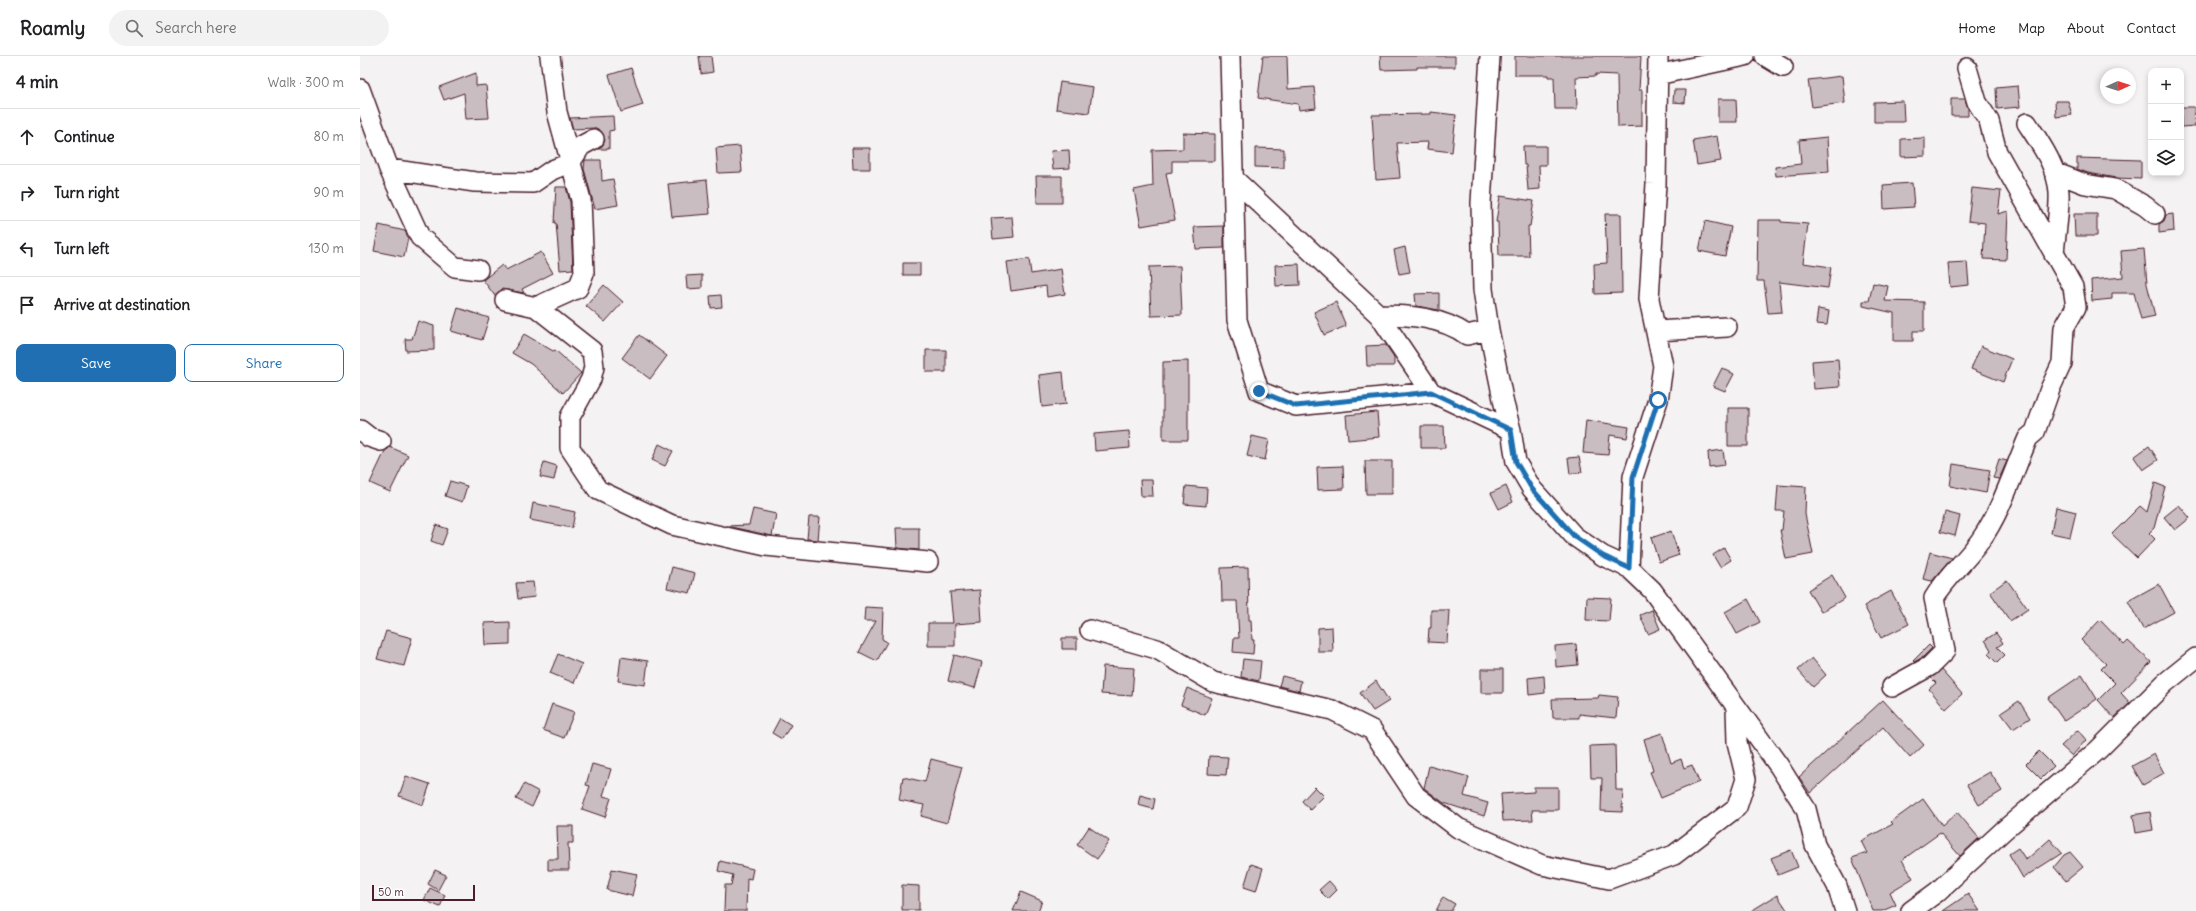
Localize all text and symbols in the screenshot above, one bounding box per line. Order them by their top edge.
search box [109,10,389,46]
text: Roamly [20,16,85,40]
icon: search [123,17,145,39]
text: Search here [155,18,237,37]
text: Home [1958,19,1996,37]
text: Map [2018,19,2045,37]
text: About [2067,19,2105,37]
text: Contact [2127,19,2176,37]
north arrow [2100,68,2136,104]
map controls [2148,68,2184,176]
button: + [2148,68,2184,104]
text: 4 min [16,71,58,93]
text: Walk · 300 m [268,74,344,91]
button: − [2148,104,2184,140]
icon: ahead [16,126,38,148]
text: Continue [54,127,115,146]
text: 80 m [313,128,344,145]
button: layers [2148,140,2184,176]
icon: right [16,182,38,204]
text: Turn right [54,183,119,202]
text: 90 m [313,184,344,201]
icon: left [16,238,38,260]
text: Turn left [54,239,109,258]
text: 130 m [308,240,344,257]
icon: arrive [16,294,38,316]
text: Arrive at destination [54,295,190,314]
button: Save [16,344,176,382]
button: Share [184,344,344,382]
route end [1250,382,1268,400]
route start [1649,391,1667,409]
scale bar [372,883,475,902]
text: 50 m [378,885,404,899]

